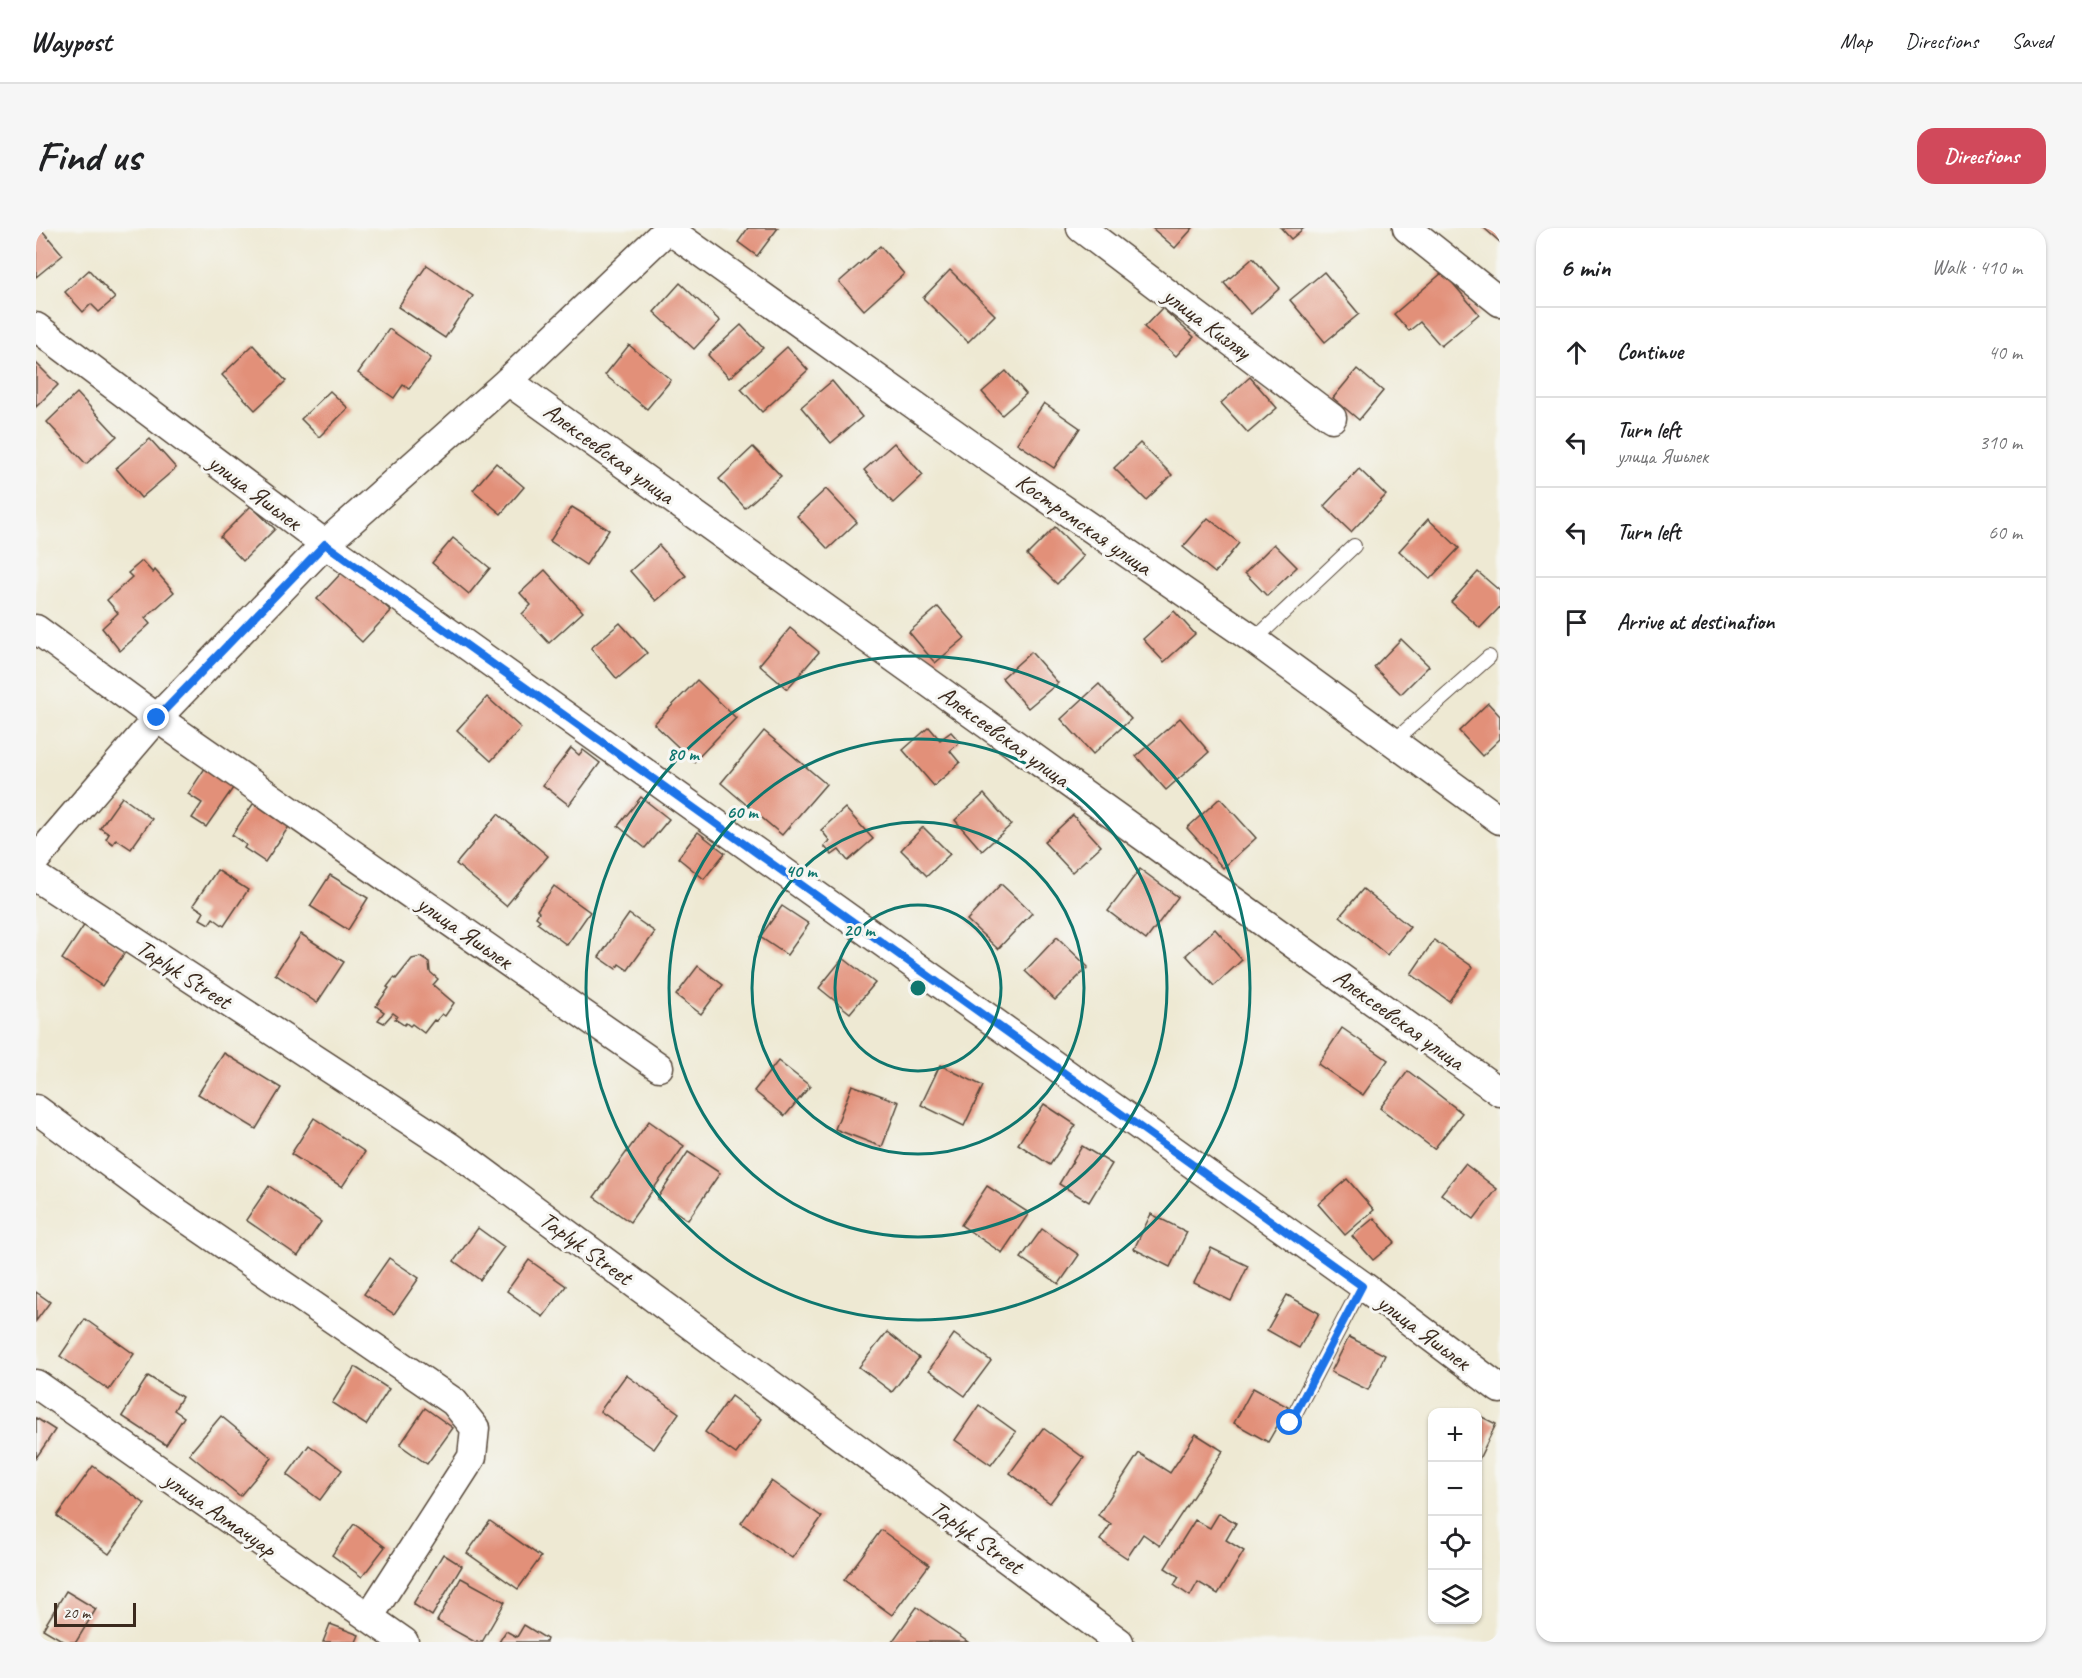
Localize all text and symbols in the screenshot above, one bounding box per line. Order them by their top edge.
text: Waypost [30,24,111,59]
text: Map [1840,28,1872,54]
text: Directions [1905,28,1978,54]
text: Saved [2011,28,2052,54]
button: Directions [1917,128,2046,184]
text: Find us [36,130,141,183]
text: 6 min [1560,251,1610,284]
text: Walk · 410 m [1932,255,2022,280]
street label: улица Кизляу [1156,279,1258,367]
icon: ahead [1560,336,1593,369]
text: Continue [1617,338,1683,366]
text: 40 m [1988,340,2022,365]
street label: Алексеевская улица [538,396,681,511]
text: Turn left [1617,416,1681,444]
icon: left [1560,426,1593,459]
text: 310 m [1979,430,2022,455]
text: улица Яшьлек [1617,444,1708,469]
street label: улица Яшьлек [201,446,310,538]
street label: Костромская улица [1010,466,1159,583]
icon: left [1560,516,1593,549]
text: Turn left [1617,518,1681,546]
text: 60 m [1988,520,2022,545]
icon: arrive [1560,606,1593,639]
text: Arrive at destination [1617,608,1774,636]
street label: Алексеевская улица [933,679,1076,794]
route end [143,704,169,730]
text: 80 m [668,743,700,765]
text: 60 m [726,801,759,823]
text: 40 m [786,860,818,882]
street label: улица Яшьлек [410,887,520,977]
text: 20 m [844,919,876,941]
street label: Taplyk Street [131,932,239,1017]
street label: Алексеевская улица [1328,962,1471,1077]
centre of rings [908,978,928,998]
street label: Taplyk Street [534,1204,640,1293]
street label: улица Яшьлек [1370,1286,1479,1378]
map controls [1428,1408,1482,1624]
button: + [1428,1408,1482,1462]
route start [1276,1409,1302,1435]
button: − [1428,1462,1482,1516]
street label: улица Алмачуар [156,1463,283,1565]
street label: Taplyk Street [925,1493,1031,1582]
button: locate [1428,1516,1482,1570]
button: layers [1428,1570,1482,1624]
scale bar [54,1600,136,1628]
text: 20 m [63,1603,90,1623]

